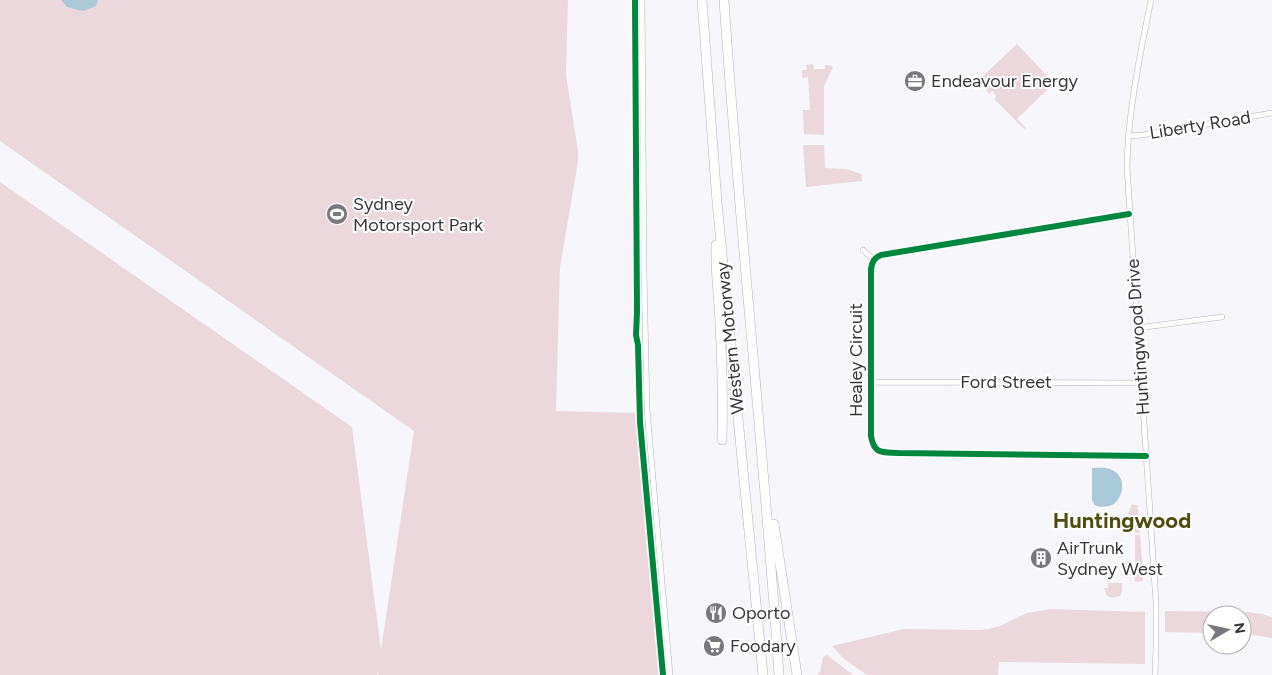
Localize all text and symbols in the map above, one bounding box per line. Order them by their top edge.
office icon: Endeavour Energy [903,69,927,93]
place label: Endeavour Energy [931,70,1078,92]
street label: Liberty Road [1148,106,1252,144]
place label: Sydney Motorsport Park [353,193,483,236]
sports icon: Sydney Motorsport Park [325,202,349,226]
street label: Huntingwood Drive [1122,258,1154,416]
street label: Western Motorway [711,260,749,415]
street label: Healey Circuit [845,303,867,417]
street label: Ford Street [960,371,1052,393]
district label: Huntingwood [1053,507,1191,534]
place label: AirTrunk Sydney West [1057,537,1163,580]
building icon: AirTrunk Sydney West [1029,546,1053,570]
restaurant icon: Oporto [704,601,728,625]
place label: Oporto [732,602,790,624]
north arrow [1202,605,1252,655]
text: N [1230,621,1249,635]
supermarket icon: Foodary [702,634,726,658]
place label: Foodary [730,635,796,657]

